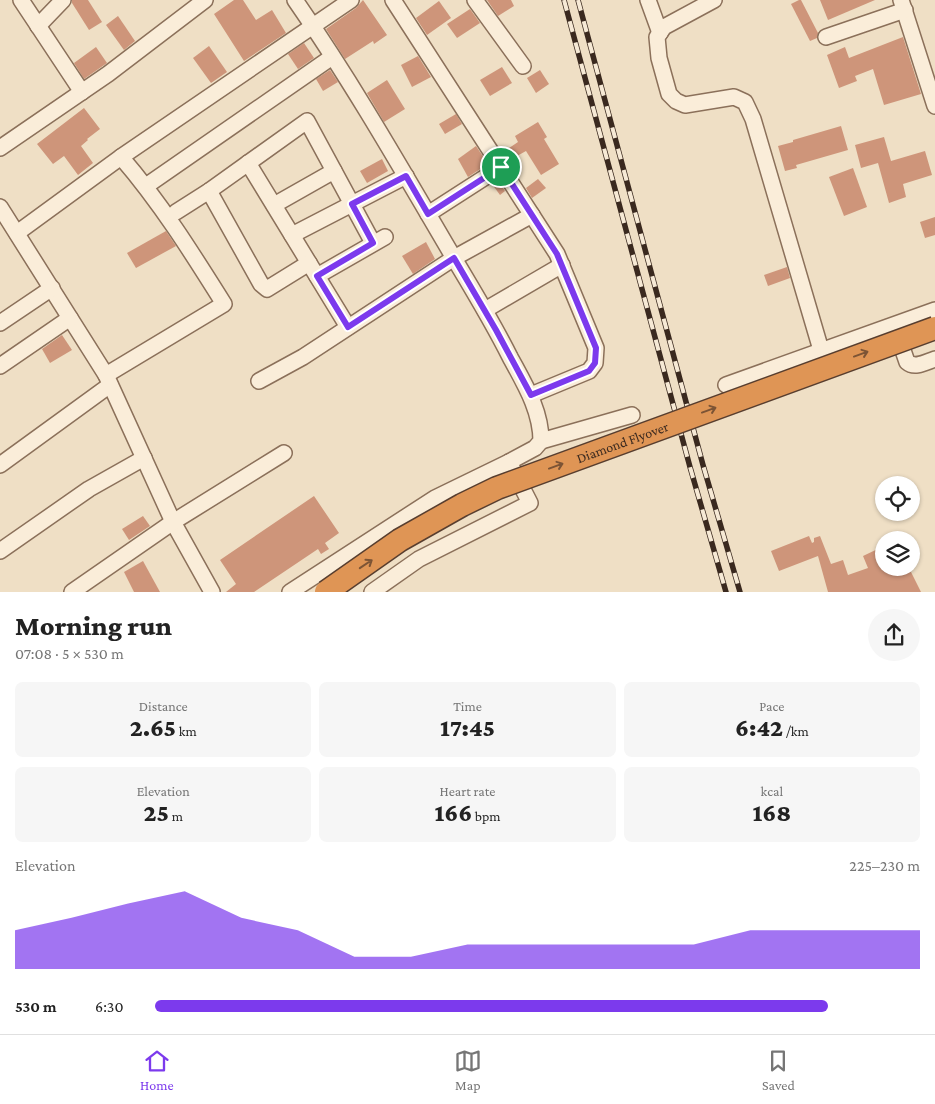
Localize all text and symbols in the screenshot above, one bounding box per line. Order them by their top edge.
pin [480,146,522,188]
icon: arrive [487,153,515,181]
one-way arrow [853,349,869,358]
one-way arrow [701,405,716,414]
street label: Diamond Flyover [574,418,670,466]
one-way arrow [548,460,563,470]
map controls [875,476,920,576]
button: locate [875,476,920,521]
button: layers [875,531,920,576]
one-way arrow [359,559,373,569]
button: share [868,609,920,661]
text: Morning run [15,610,172,641]
text: 07:08 · 5 × 530 m [15,645,124,662]
text: Distance [139,698,188,714]
text: Time [453,698,482,714]
text: Pace [759,698,784,714]
text: 2.65 [130,714,176,741]
text: 17:45 [440,714,495,741]
text: 6:42 [735,714,783,741]
text: km [176,723,197,739]
text: /km [783,723,809,739]
text: Elevation [137,783,190,799]
text: Heart rate [440,783,495,799]
text: kcal [761,783,783,799]
text: 25 [143,799,169,826]
text: 166 [434,799,472,826]
text: 168 [752,799,791,826]
text: m [169,808,183,824]
text: bpm [472,808,501,824]
text: Elevation [15,857,76,874]
text: 225–230 m [849,857,920,874]
text: 530 m [15,998,57,1015]
text: 6:30 [95,998,123,1015]
tab: Home [140,1047,174,1093]
tab: Map [454,1047,482,1093]
tab: Saved [762,1047,795,1093]

